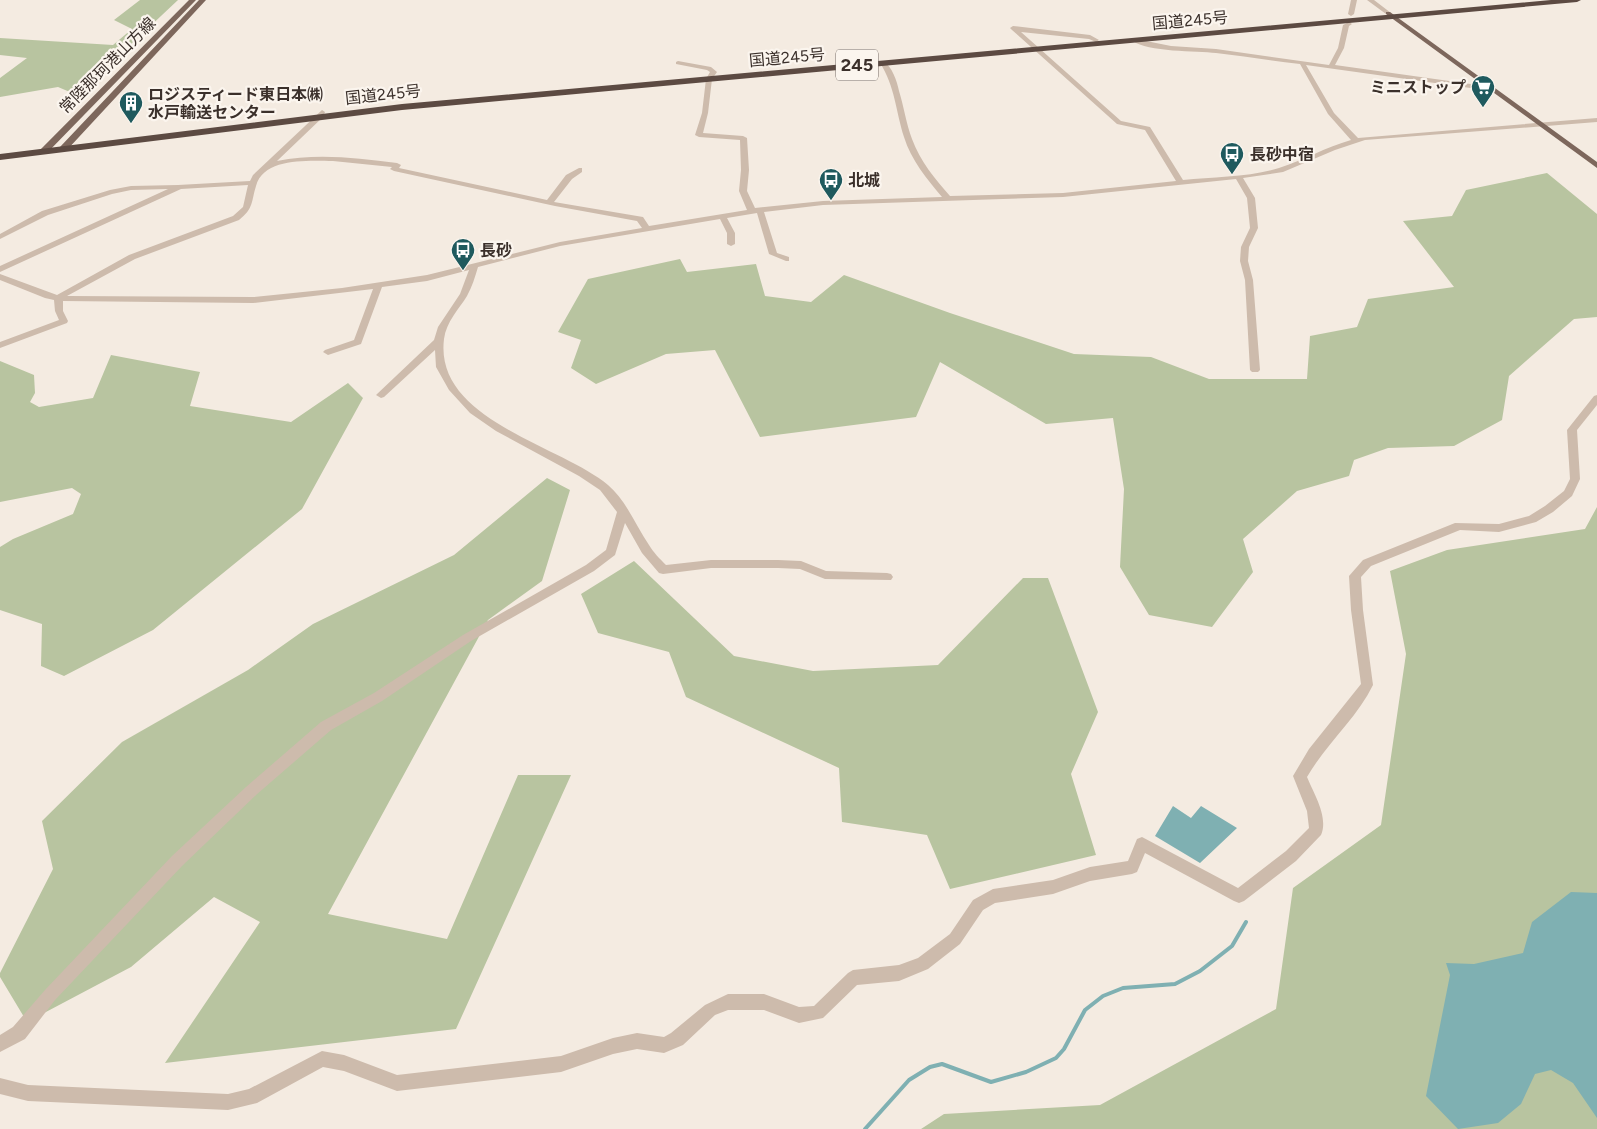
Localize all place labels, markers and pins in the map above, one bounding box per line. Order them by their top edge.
supermarket icon: ミニストップ [1470,74,1496,108]
place label: ミニストップ [1370,78,1466,97]
place label: ロジスティード東日本㈱ 水戸輸送センター [148,85,323,122]
building icon: ロジスティード東日本㈱ 水戸輸送センター [118,90,144,124]
bus stop icon: 長砂中宿 [1219,141,1245,175]
place label: 長砂中宿 [1250,145,1314,164]
bus stop icon: 北城 [818,167,844,201]
place label: 北城 [848,171,880,190]
bus stop icon: 長砂 [450,237,476,271]
place label: 長砂 [480,241,512,260]

